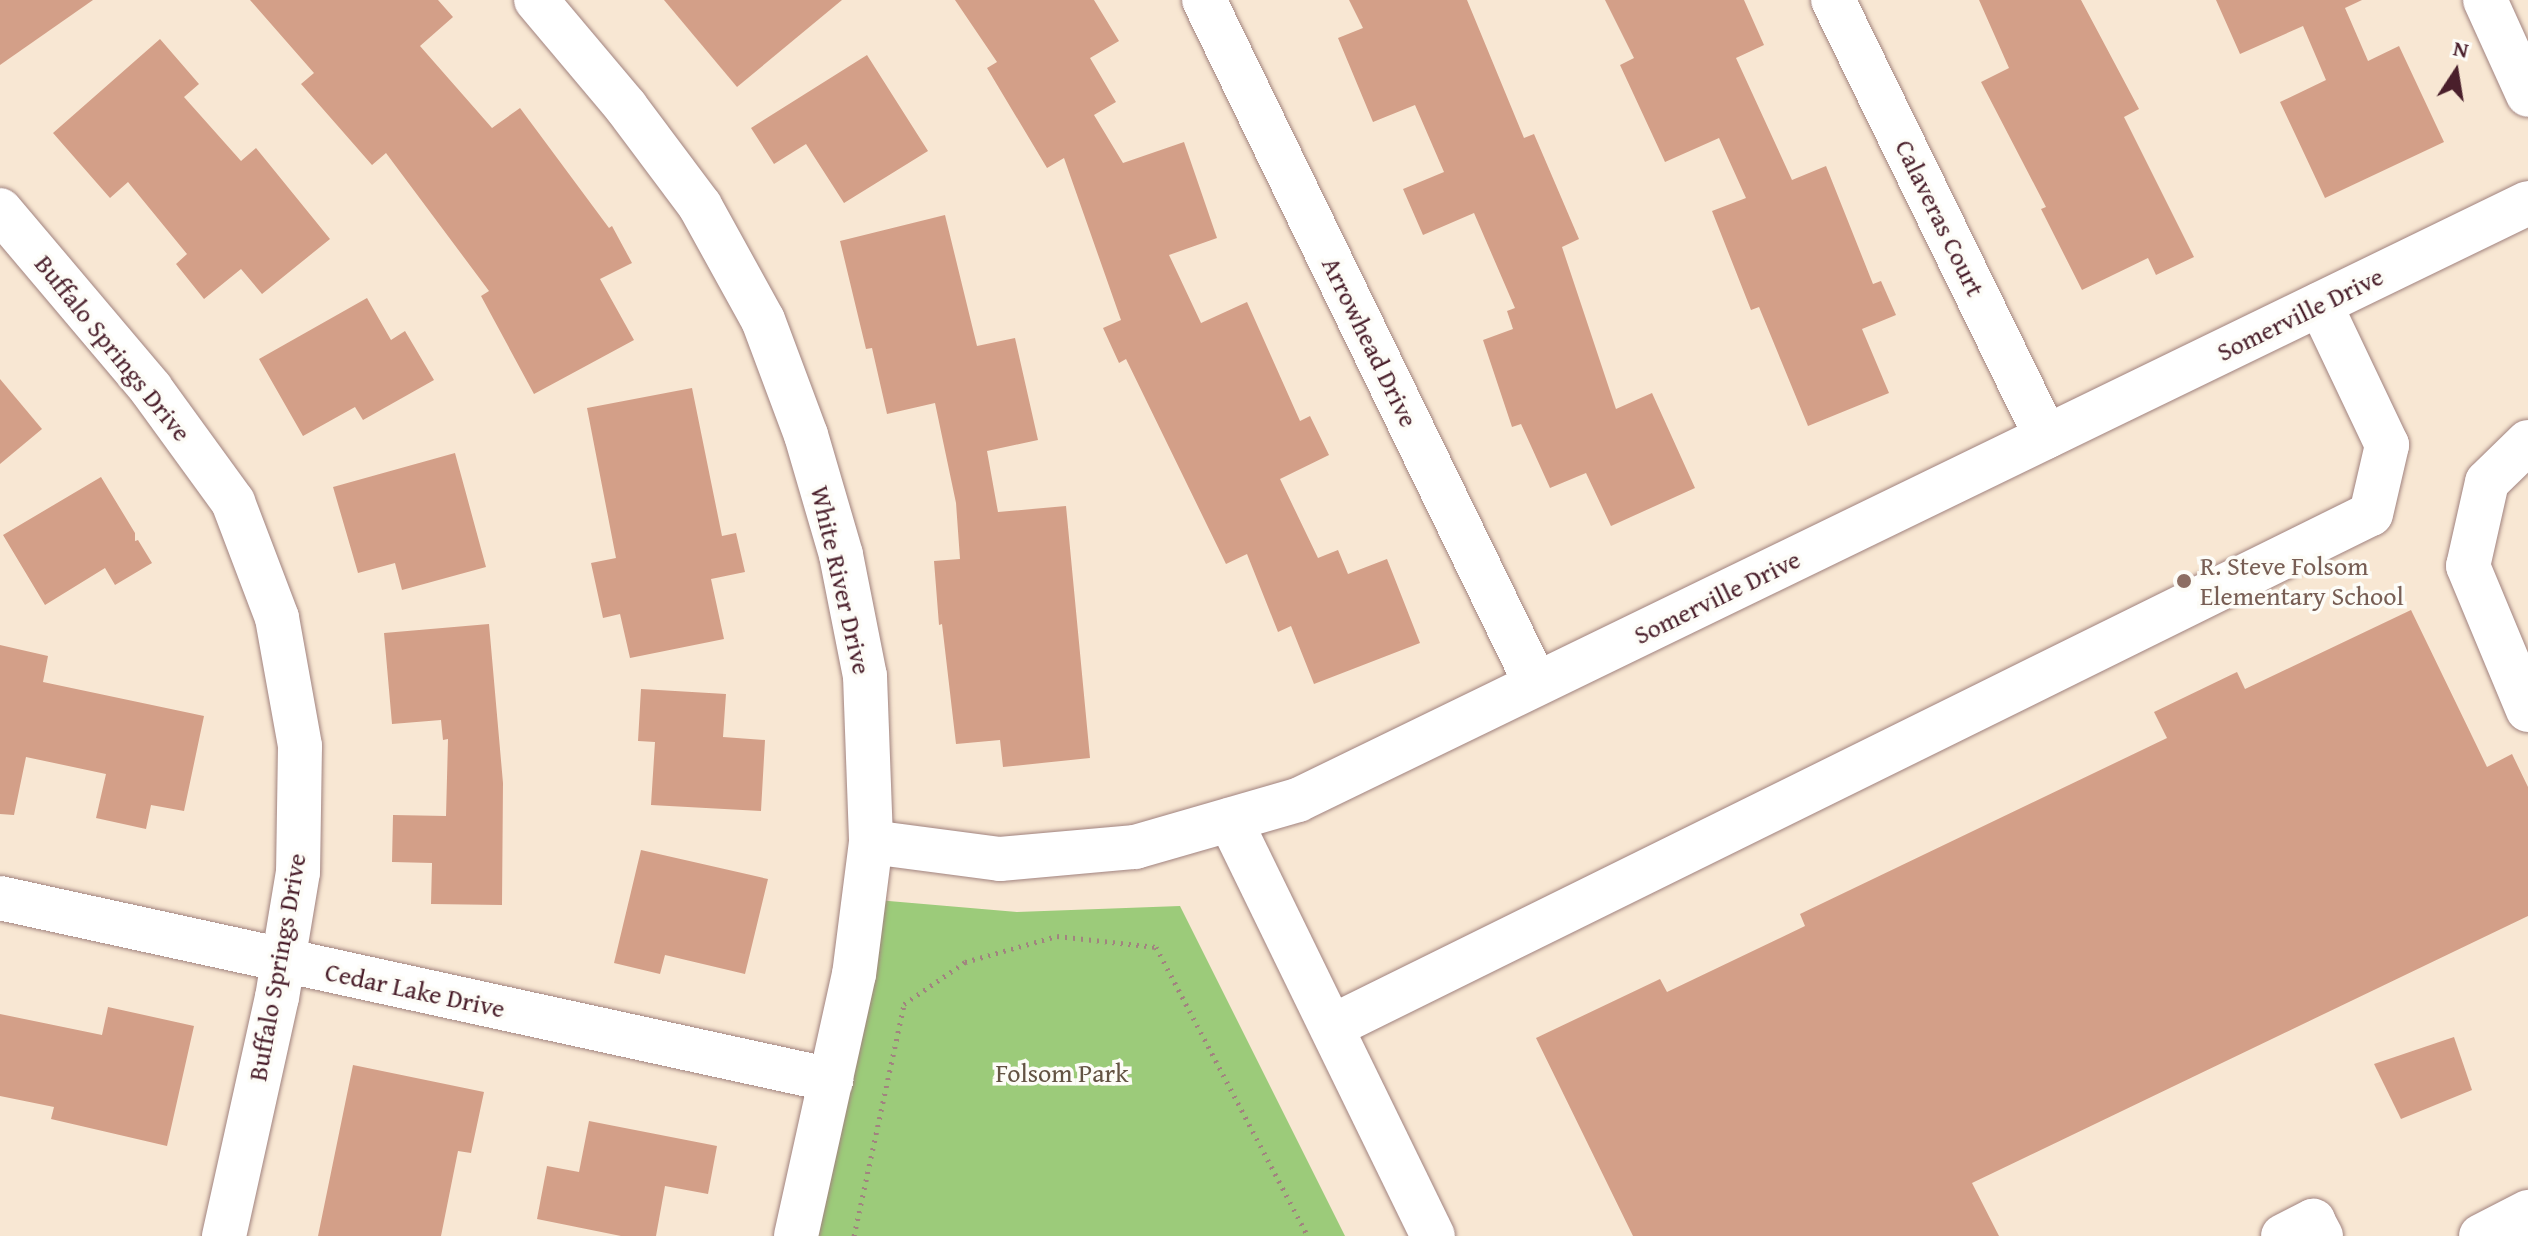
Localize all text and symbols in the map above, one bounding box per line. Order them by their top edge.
text: N [2450,31,2472,66]
north arrow [2416,32,2496,112]
street label: Calaveras Court [1889,135,1991,301]
street label: Buffalo Springs Drive [28,249,198,447]
street label: Arrowhead Drive [1315,252,1425,432]
street label: Somerville Drive [2212,260,2388,368]
street label: White River Drive [804,483,878,677]
street label: Somerville Drive [1629,543,1805,651]
place label: R. Steve Folsom Elementary School [2200,550,2404,612]
marker: R. Steve Folsom Elementary School [2175,572,2193,590]
street label: Buffalo Springs Drive [242,851,312,1083]
street label: Cedar Lake Drive [322,956,508,1024]
park label: Folsom Park [996,1057,1128,1089]

